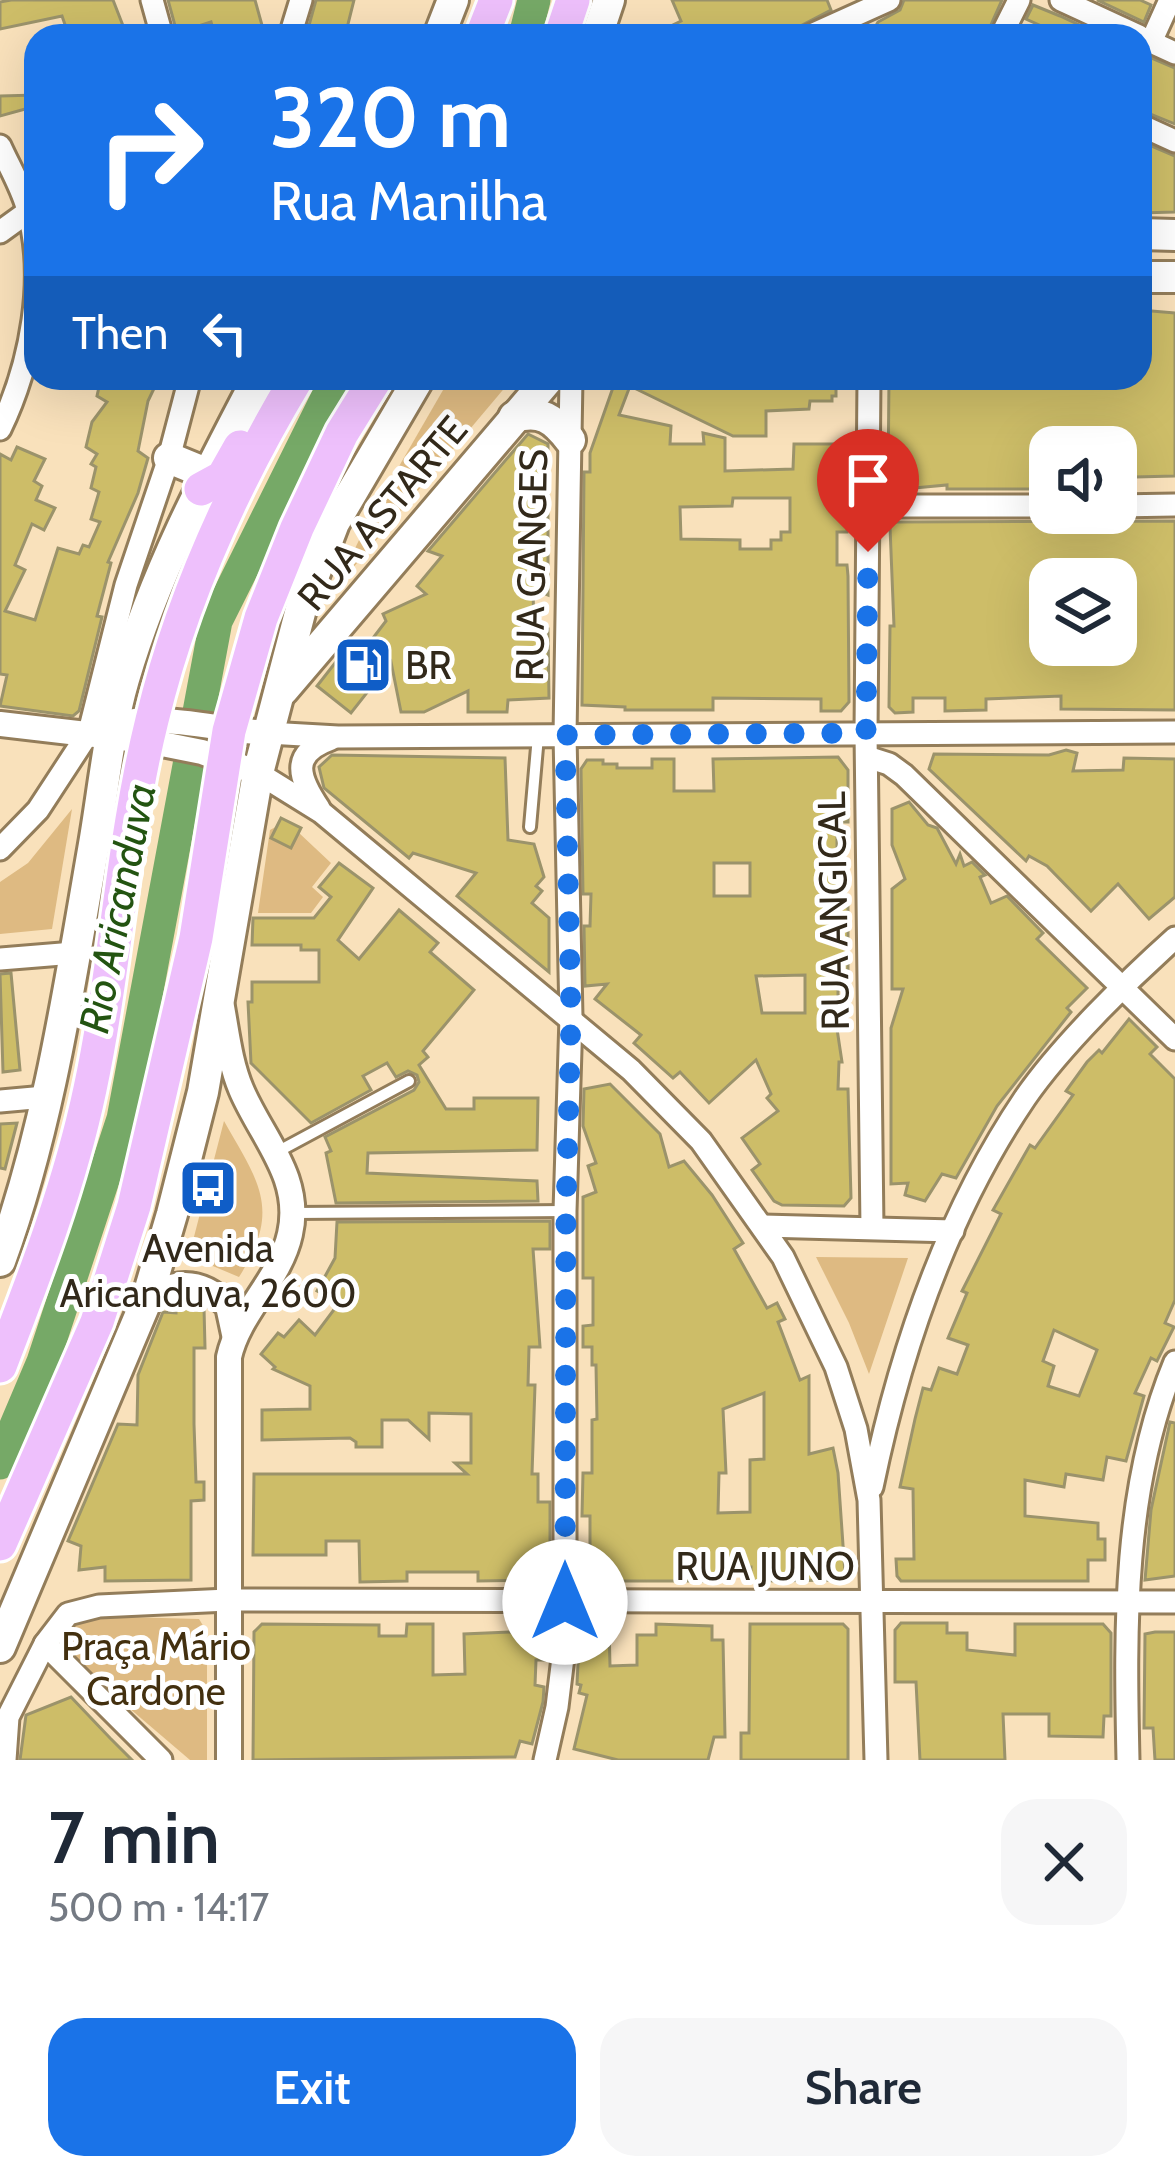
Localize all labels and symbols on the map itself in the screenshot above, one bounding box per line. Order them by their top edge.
street label: RUA ASTARTE [287,406,477,620]
pin [817,429,919,552]
street label: RUA GANGES [505,448,557,682]
fuel station icon: BR [332,634,394,696]
place label: BR [405,641,452,689]
water label: Rio Aricanduva [67,779,167,1037]
street label: RUA ANGICAL [807,791,859,1031]
bus stop icon: Avenida Aricanduva, 2600 [177,1157,239,1219]
place label: Avenida Aricanduva, 2600 [60,1224,356,1317]
position arrow [502,1539,628,1665]
street label: RUA JUNO [675,1542,855,1590]
park label: Praça Mário Cardone [61,1622,251,1715]

